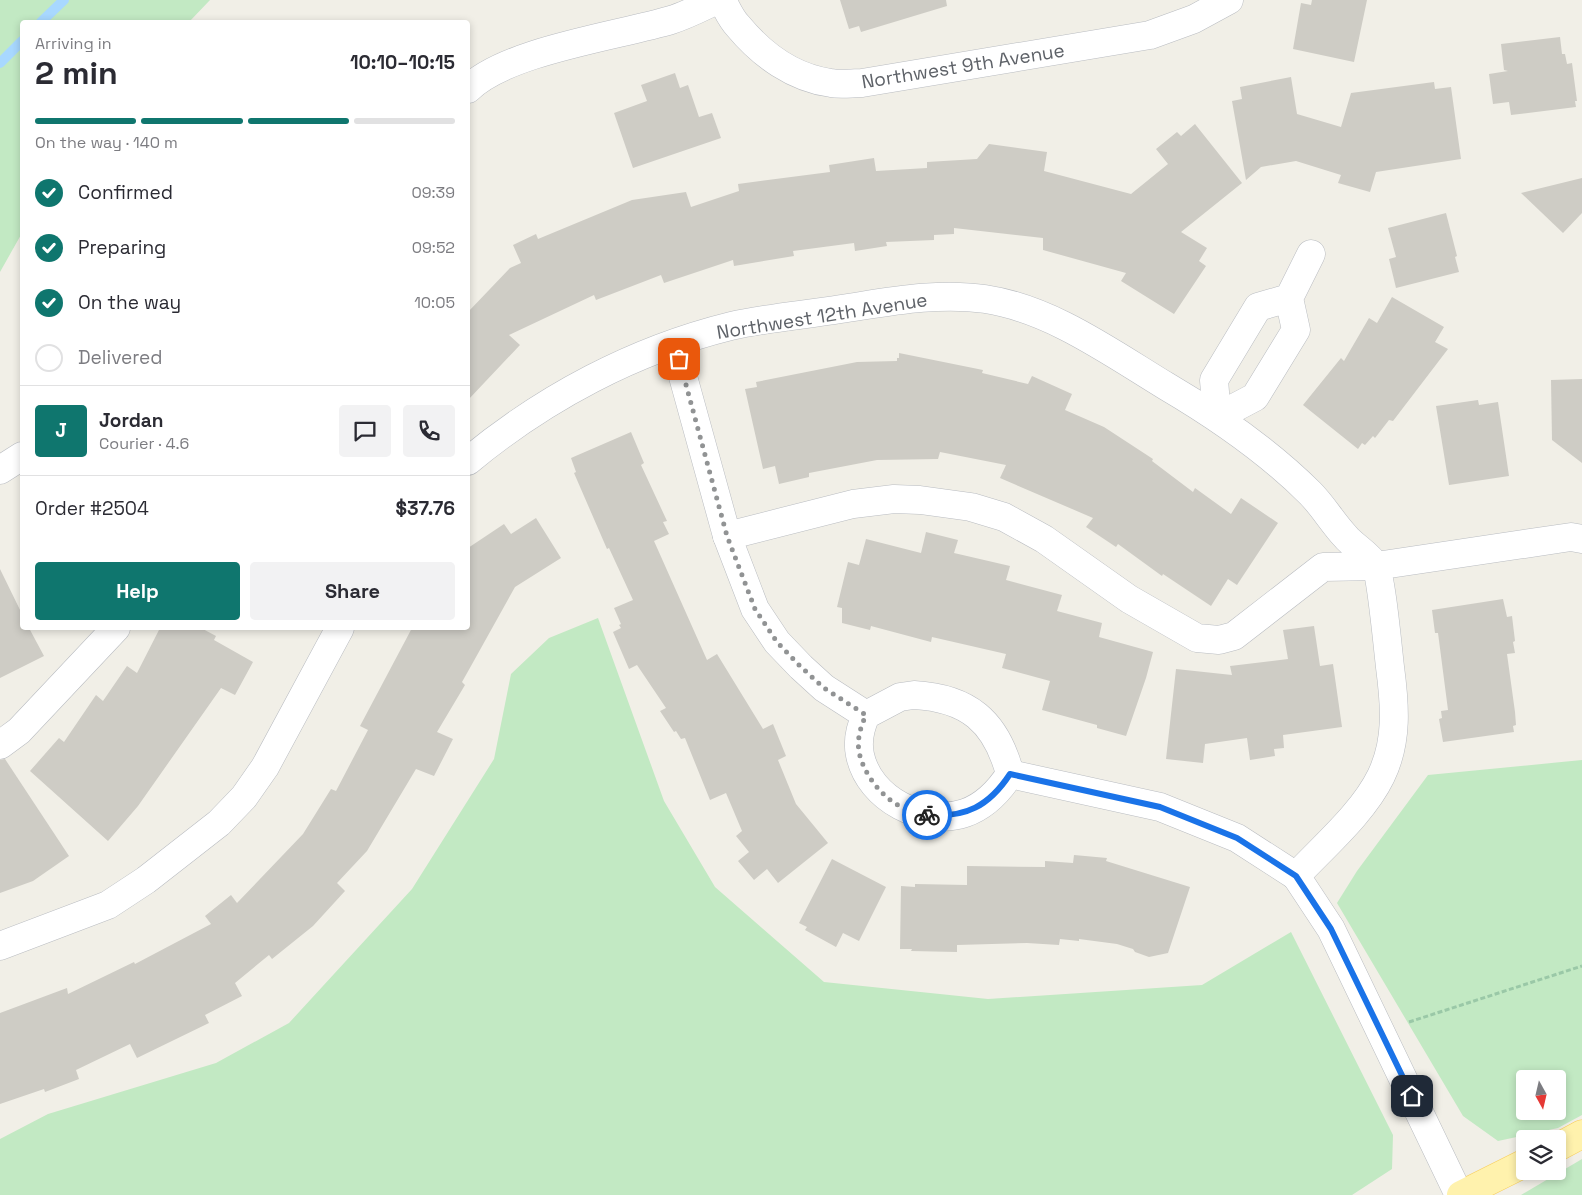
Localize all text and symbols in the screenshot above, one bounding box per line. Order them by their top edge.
text: Arriving in [35,33,112,54]
street label: Northwest 9th Avenue [860,38,1066,94]
text: 10:10–10:15 [350,50,455,75]
text: 2 min [35,53,118,93]
text: On the way · 140 m [35,132,178,153]
icon: check [35,179,63,207]
text: Confirmed [78,180,173,205]
text: 09:39 [411,182,455,203]
icon: check [35,234,63,262]
text: Preparing [78,235,166,260]
text: 09:52 [412,237,455,258]
street label: Northwest 12th Avenue [715,287,929,345]
icon: check [35,289,63,317]
text: On the way [78,290,181,315]
text: 10:05 [414,292,455,313]
pin [658,338,700,380]
text: Delivered [78,345,163,370]
icon: bag [665,345,693,373]
button: chat [339,405,391,457]
button: phone [403,405,455,457]
text: Jordan [99,408,164,433]
text: J [55,418,67,443]
text: Courier · 4.6 [99,433,189,454]
text: Order #2504 [35,496,149,521]
text: $37.76 [395,496,455,521]
button: Help [35,562,240,620]
button: Share [250,562,455,620]
courier [902,790,952,840]
icon: bike [913,801,941,829]
north arrow [1516,1070,1566,1120]
map controls [1516,1070,1566,1180]
pin [1391,1075,1433,1117]
icon: home [1398,1082,1426,1110]
button: layers [1516,1130,1566,1180]

